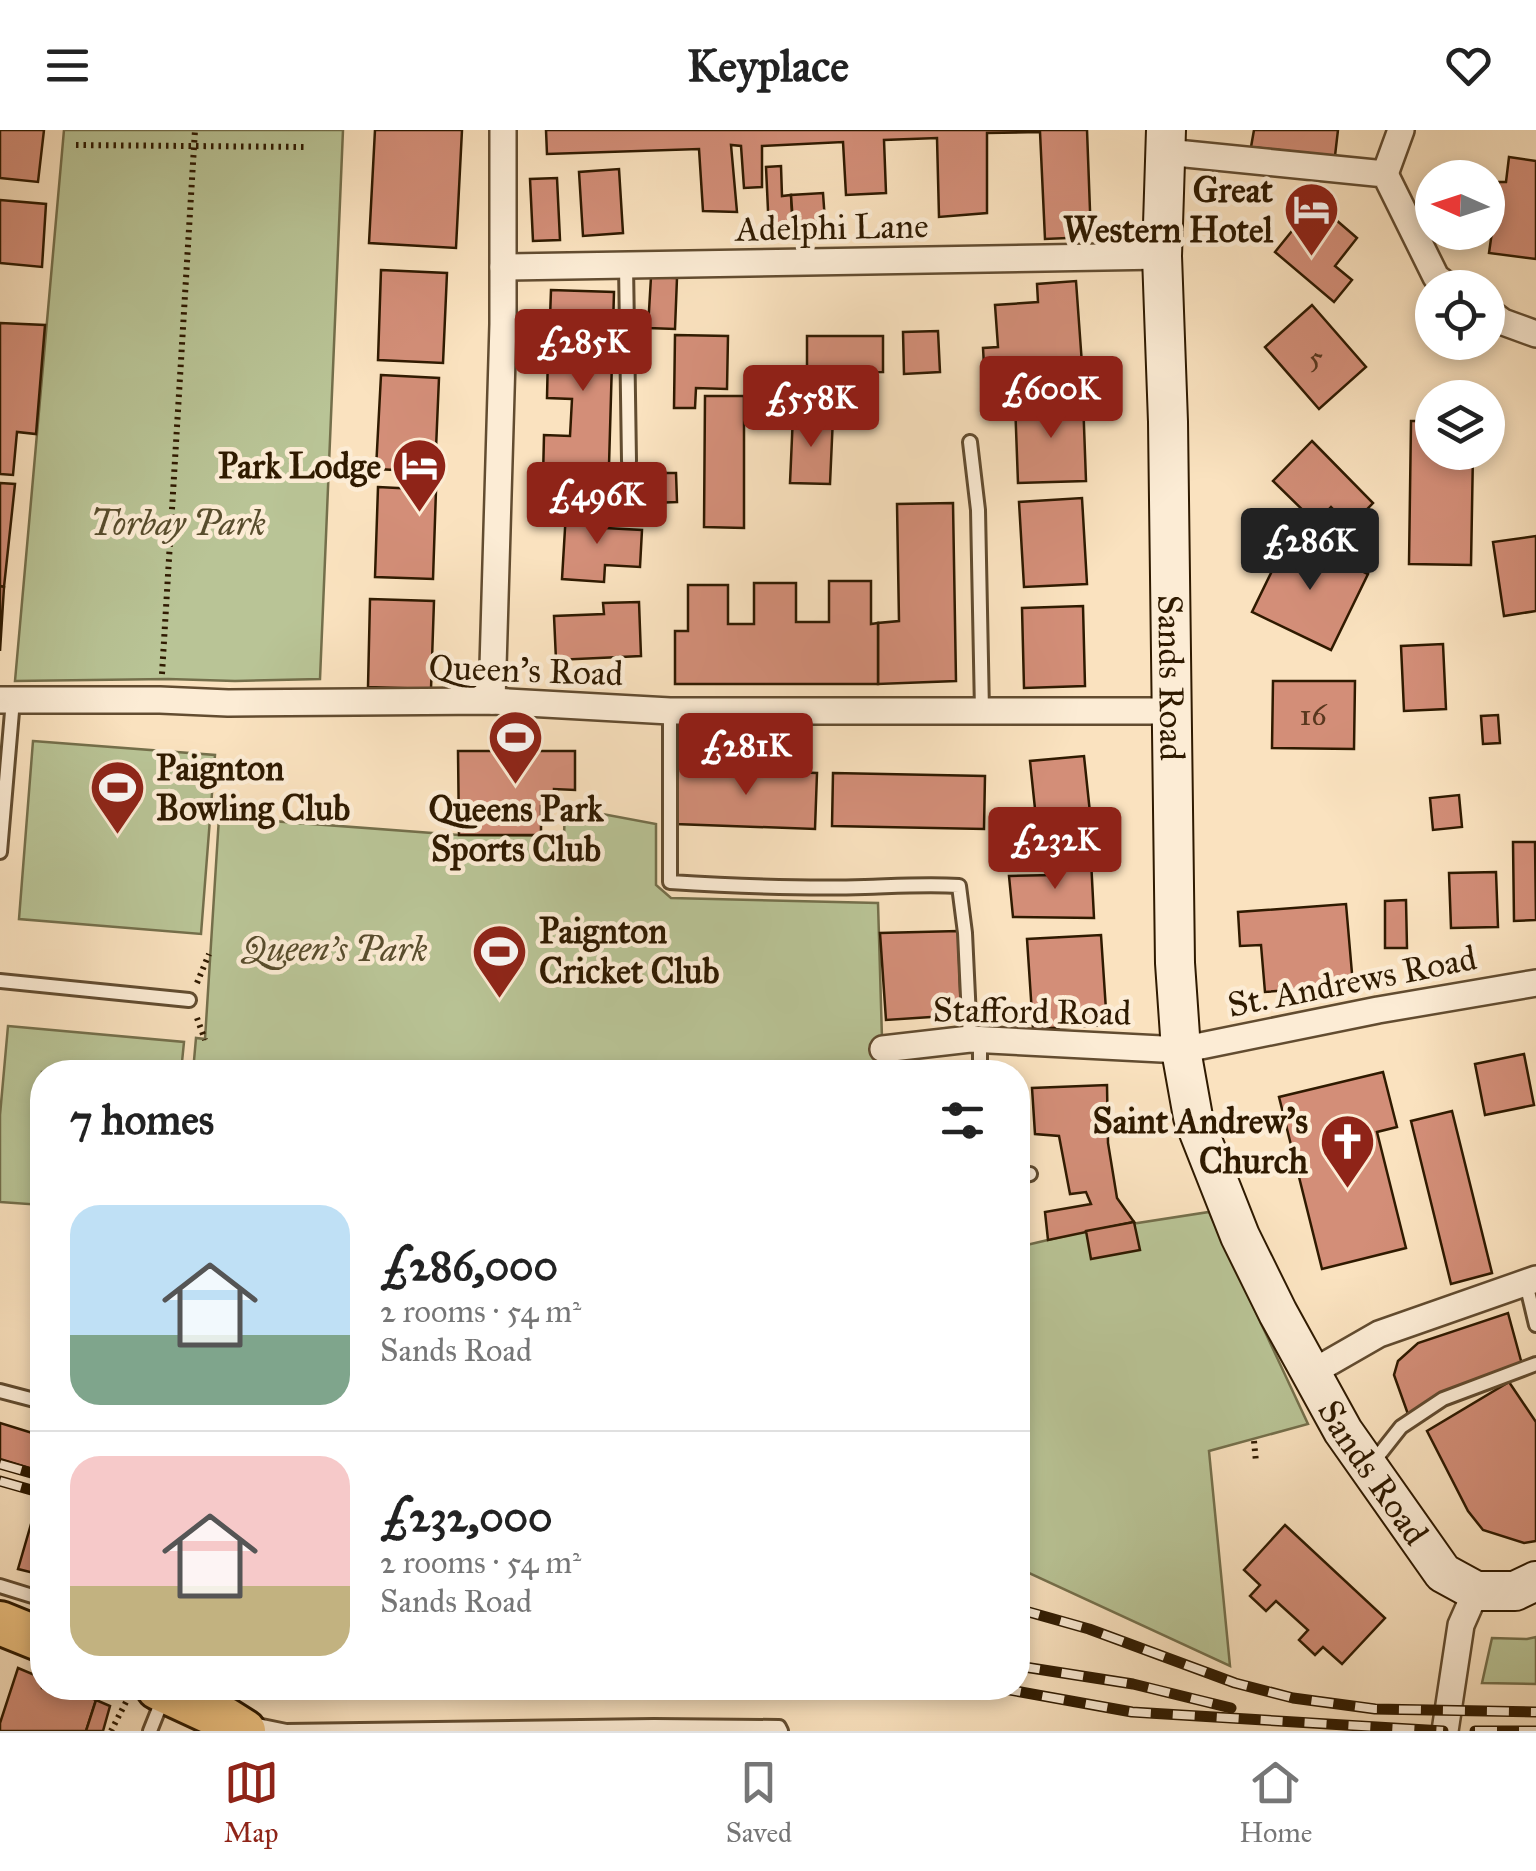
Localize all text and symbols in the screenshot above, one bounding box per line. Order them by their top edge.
icon: menu [40,38,95,93]
text: Keyplace [687,38,849,93]
icon: heart [1441,38,1496,93]
north arrow [1415,160,1505,250]
map controls [1415,160,1505,470]
place label: Great Western Hotel [1063,169,1274,252]
hotel icon: Great Western Hotel [1282,180,1342,259]
street label: Adelphi Lane [733,204,929,251]
button: locate [1415,270,1505,360]
pin: £285K [513,309,653,394]
text: £285K [537,322,629,361]
house number: 5 [1309,339,1323,375]
pin: £600K [981,356,1121,441]
pin: £558K [741,365,881,450]
text: £600K [1002,369,1100,408]
text: £558K [765,378,857,417]
button: layers [1415,380,1505,470]
hotel icon: Park Lodge [390,436,450,515]
place label: Park Lodge [218,445,381,488]
pin: £496K [527,462,667,547]
text: £496K [549,475,645,514]
park label: Torbay Park [90,502,266,545]
pin: £286K [1240,508,1380,593]
text: £286K [1263,521,1357,560]
street label: Sands Road [1148,594,1193,762]
street label: Queen's Road [428,646,625,695]
house number: 16 [1299,697,1328,733]
sports icon: Queens Park Sports Club [486,708,546,787]
pin: £281K [676,713,816,798]
text: £281K [701,726,791,765]
place label: Paignton Bowling Club [156,747,350,830]
sports icon: Paignton Bowling Club [87,758,147,837]
place label: Queens Park Sports Club [428,788,604,871]
pin: £232K [985,807,1125,892]
text: £232K [1010,820,1100,859]
place label: Paignton Cricket Club [539,910,719,993]
sports icon: Paignton Cricket Club [470,921,530,1000]
park label: Queen's Park [240,928,428,971]
street label: St. Andrews Road [1224,936,1481,1027]
street label: Stafford Road [932,988,1132,1035]
icon: filters [935,1093,990,1148]
text: 7 homes [70,1094,214,1146]
place label: Saint Andrew's Church [1093,1100,1309,1183]
church icon: Saint Andrew's Church [1317,1111,1377,1190]
text: £286,000 [380,1240,558,1292]
icon: home [150,1245,270,1365]
text: 2 rooms · 54 m² [380,1292,581,1331]
text: Sands Road [380,1331,532,1370]
street label: Sands Road [1308,1393,1438,1554]
text: £232,000 [380,1491,553,1543]
icon: home [150,1496,270,1616]
text: 2 rooms · 54 m² [380,1543,581,1582]
text: Sands Road [380,1582,532,1621]
tab: Map [224,1755,279,1850]
tab: Saved [726,1755,792,1850]
tab: Home [1239,1755,1312,1850]

